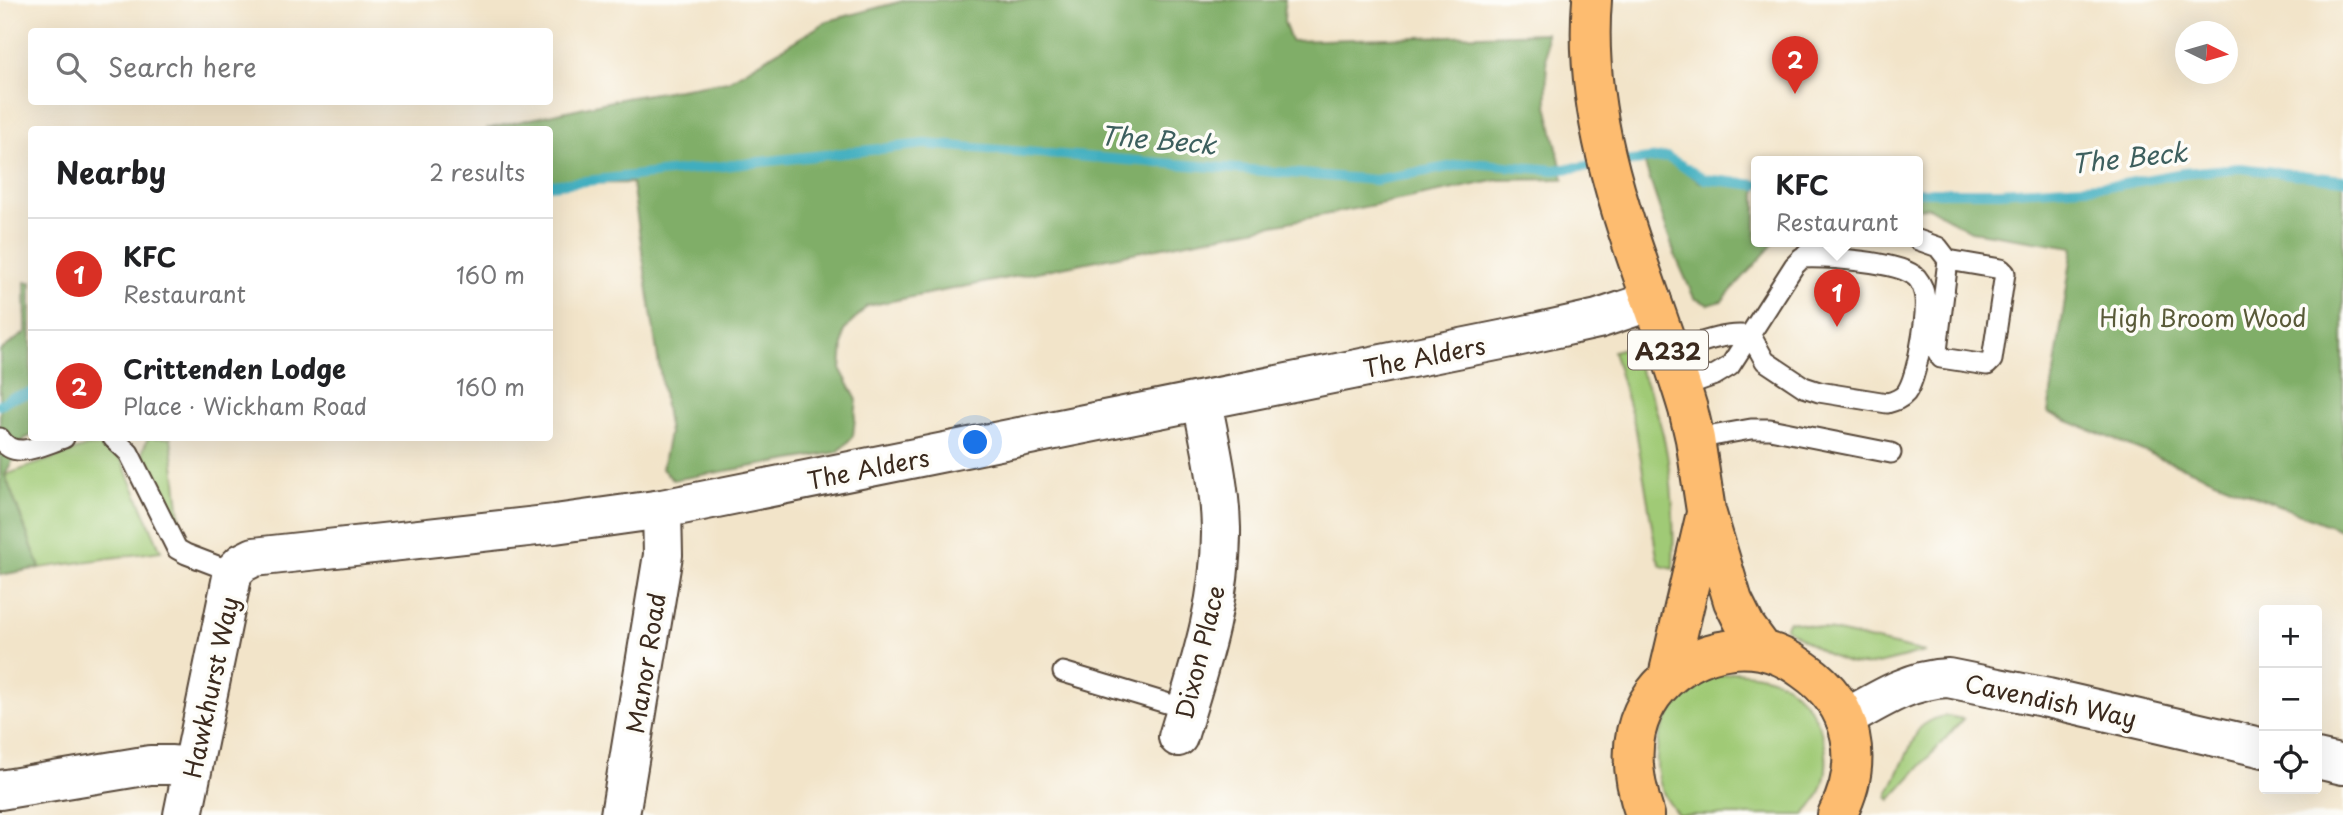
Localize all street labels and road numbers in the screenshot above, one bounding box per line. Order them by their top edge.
street label: The Alders [1360,327,1488,385]
road number: A232 [1628,330,1708,370]
street label: The Alders [804,439,932,497]
street label: Dixon Place [1165,581,1233,723]
street label: Manor Road [616,590,674,736]
street label: Hawkhurst Way [173,593,247,781]
street label: Cavendish Way [1962,664,2140,736]

